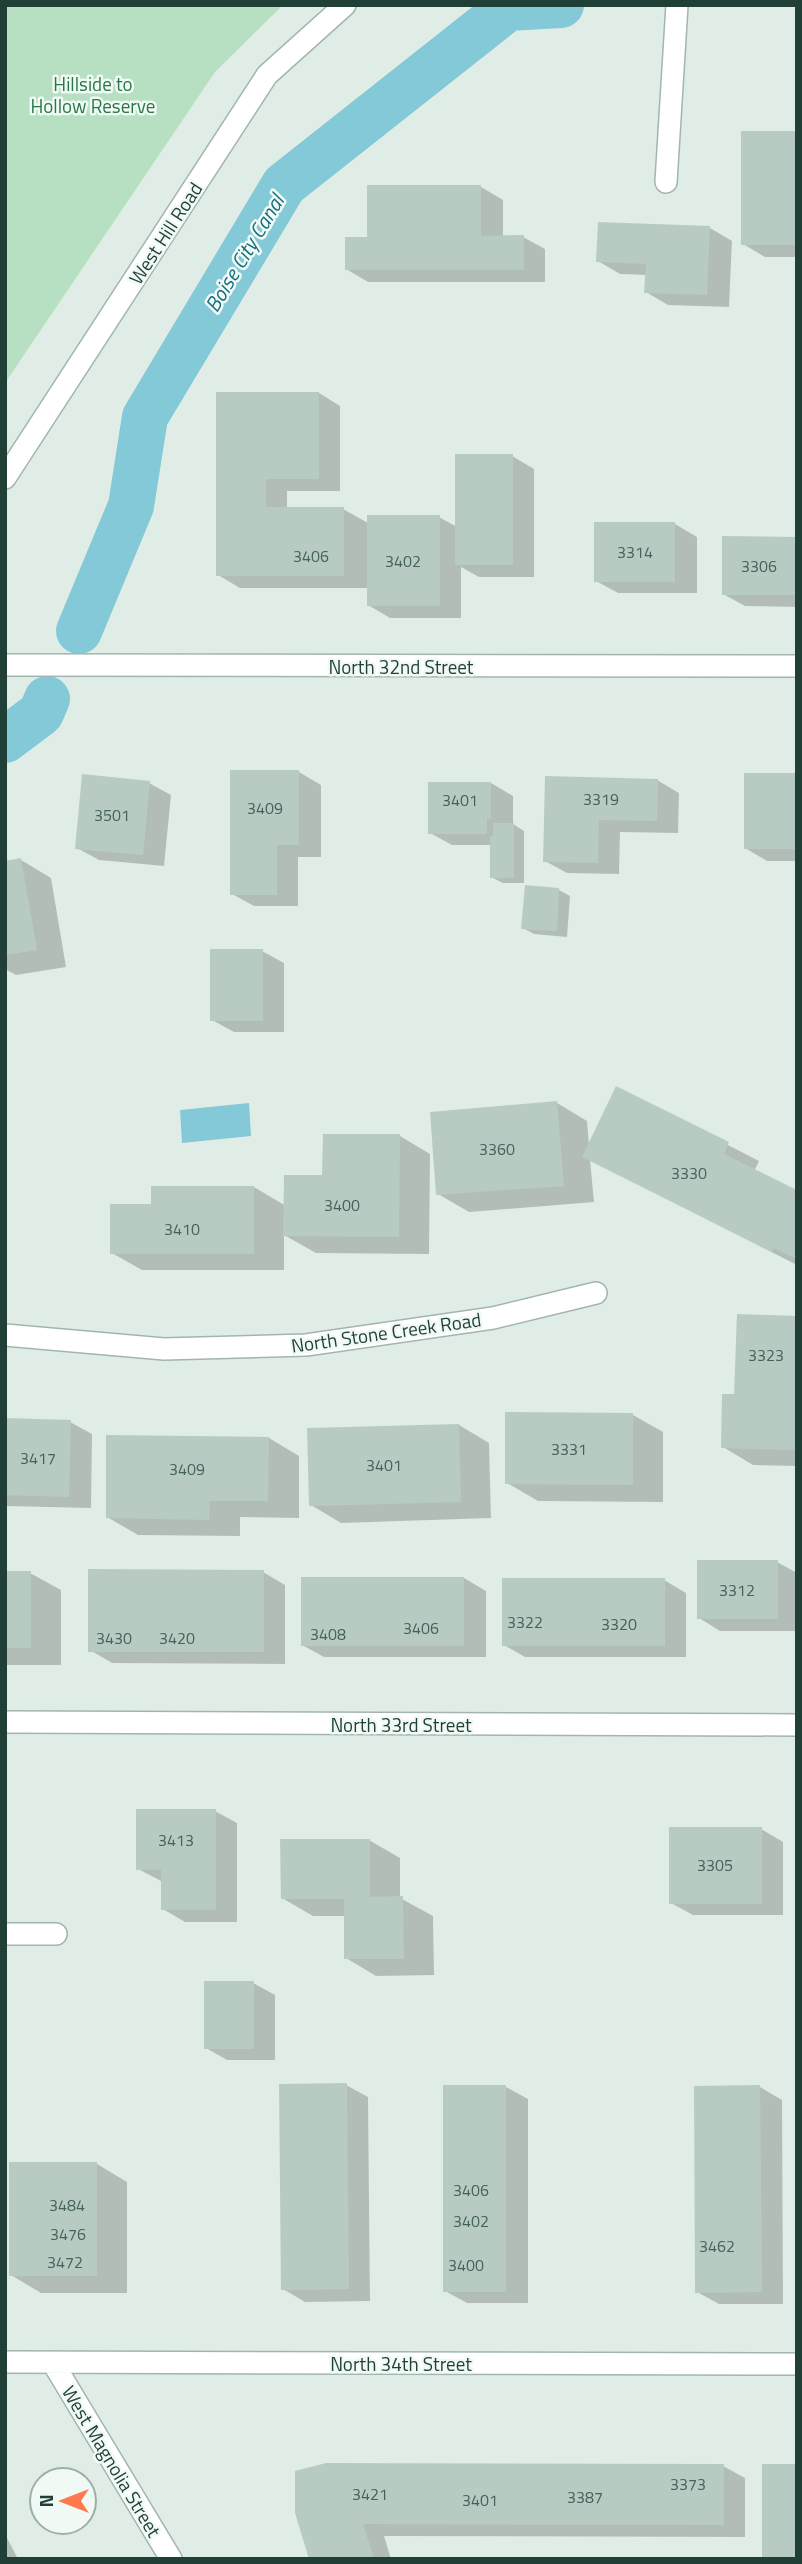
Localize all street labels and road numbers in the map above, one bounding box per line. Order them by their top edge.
street label: West Hill Road [121,176,209,290]
street label: North 32nd Street [328,652,474,681]
street label: North Stone Creek Road [289,1304,483,1360]
street label: North 33rd Street [330,1710,472,1739]
street label: North 34th Street [330,2349,472,2378]
street label: West Magnolia Street [55,2380,169,2543]

